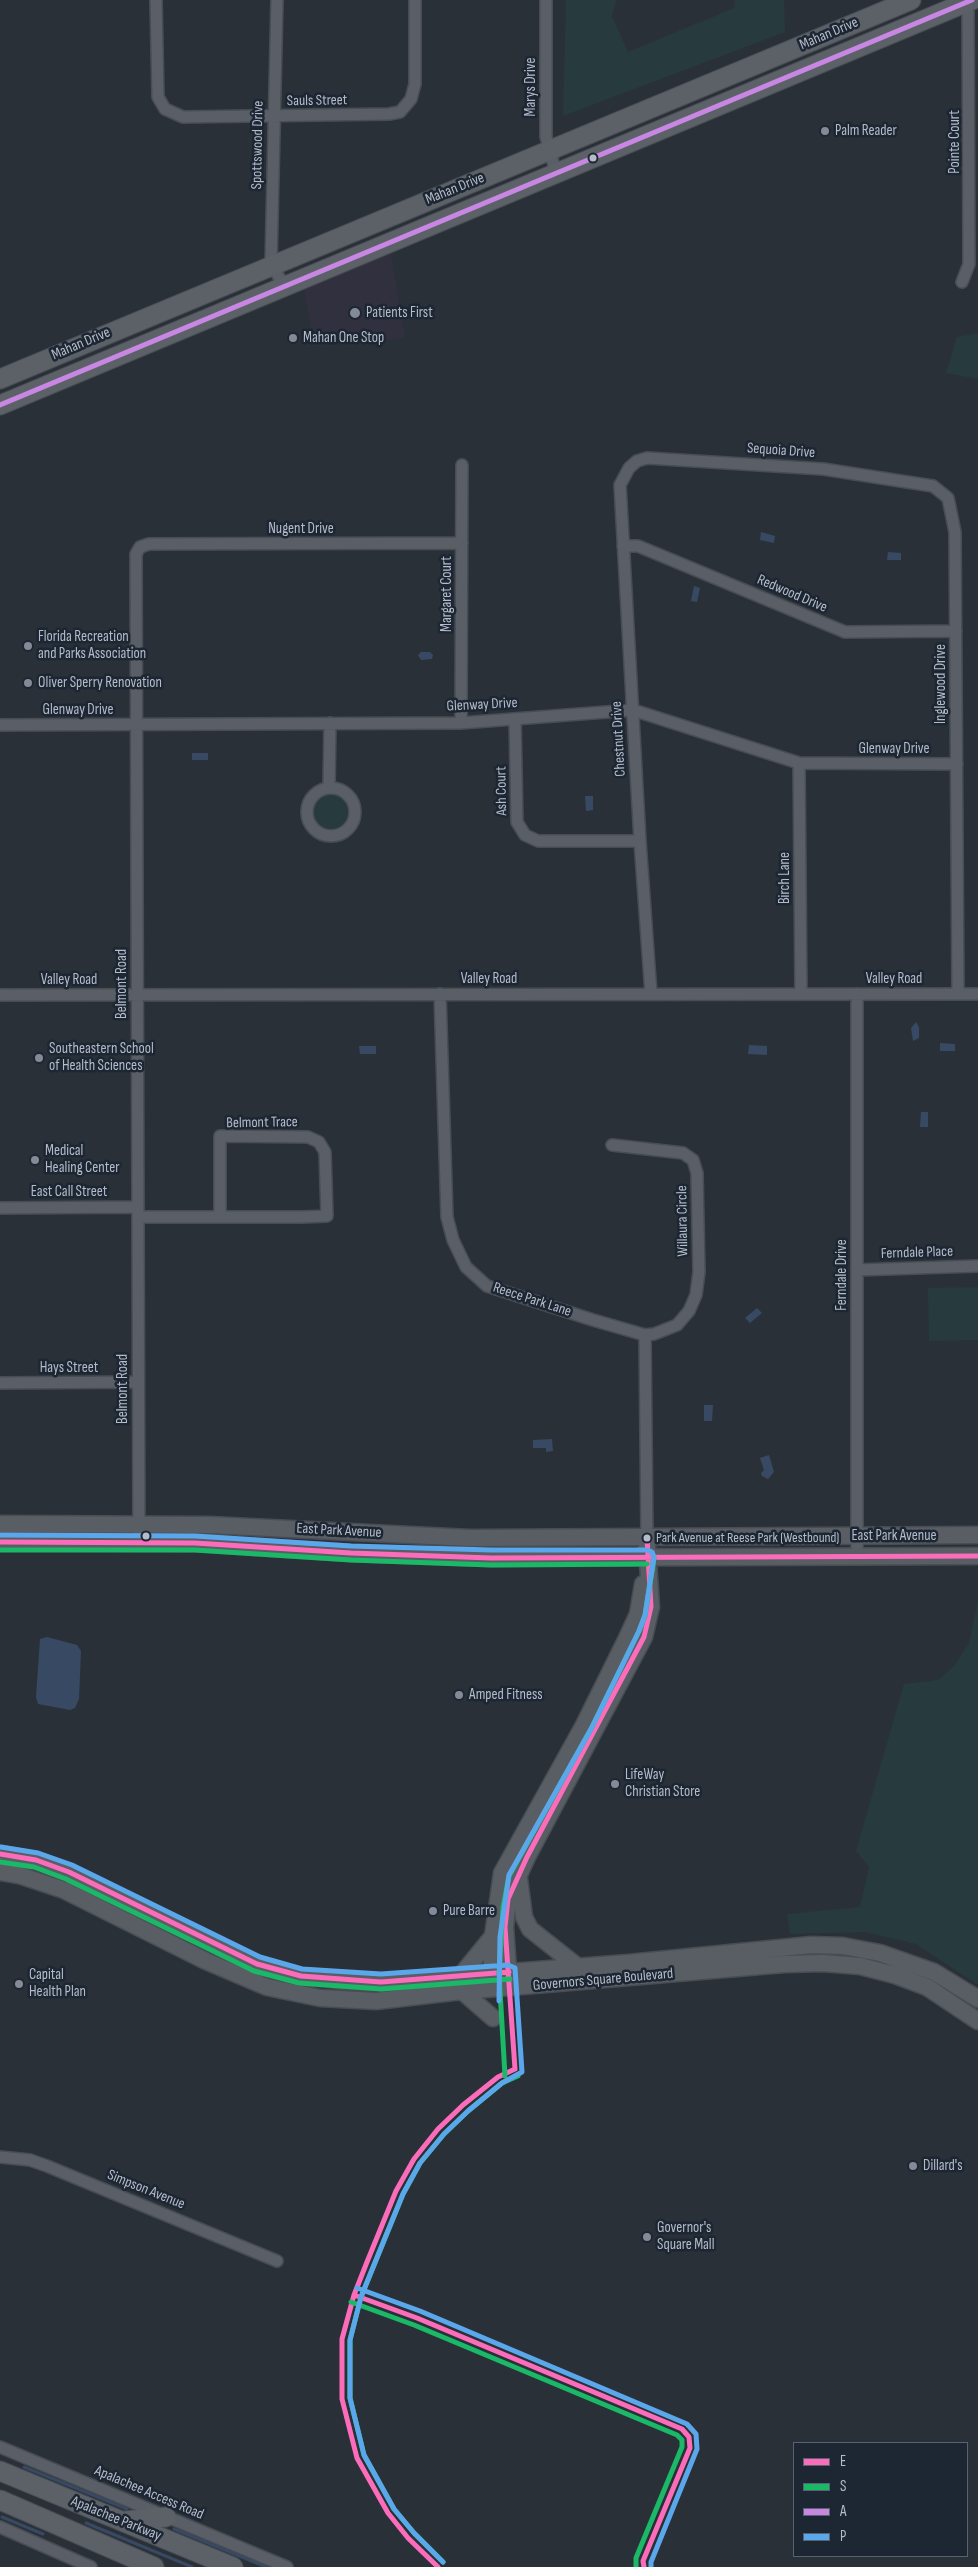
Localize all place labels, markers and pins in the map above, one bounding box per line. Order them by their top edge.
place label: Palm Reader [835,122,897,140]
marker: Palm Reader [819,125,831,137]
unlabelled marker [588,153,598,163]
place label: Patients First [366,304,433,322]
marker: Patients First [348,306,362,320]
place label: Mahan One Stop [303,329,384,347]
marker: Mahan One Stop [287,332,299,344]
place label: Florida Recreation and Parks Association [38,628,146,663]
marker: Florida Recreation and Parks Association [22,640,34,652]
place label: Oliver Sperry Renovation [38,674,162,692]
marker: Oliver Sperry Renovation [22,677,34,689]
place label: Southeastern School of Health Sciences [49,1040,154,1075]
marker: Southeastern School of Health Sciences [33,1052,45,1064]
place label: Medical Healing Center [45,1142,120,1177]
marker: Medical Healing Center [29,1154,41,1166]
place label: Park Avenue at Reese Park (Westbound) [656,1530,839,1546]
unlabelled marker [141,1531,151,1541]
marker: Park Avenue at Reese Park (Westbound) [642,1533,652,1543]
place label: Amped Fitness [469,1686,543,1704]
marker: Amped Fitness [453,1689,465,1701]
place label: LifeWay Christian Store [625,1766,700,1801]
marker: LifeWay Christian Store [609,1778,621,1790]
place label: Pure Barre [443,1902,495,1920]
marker: Pure Barre [427,1905,439,1917]
place label: Capital Health Plan [29,1966,86,2001]
marker: Capital Health Plan [13,1978,25,1990]
place label: Dillard's [923,2157,963,2175]
marker: Dillard's [907,2160,919,2172]
place label: Governor's Square Mall [657,2219,714,2254]
marker: Governor's Square Mall [641,2231,653,2243]

